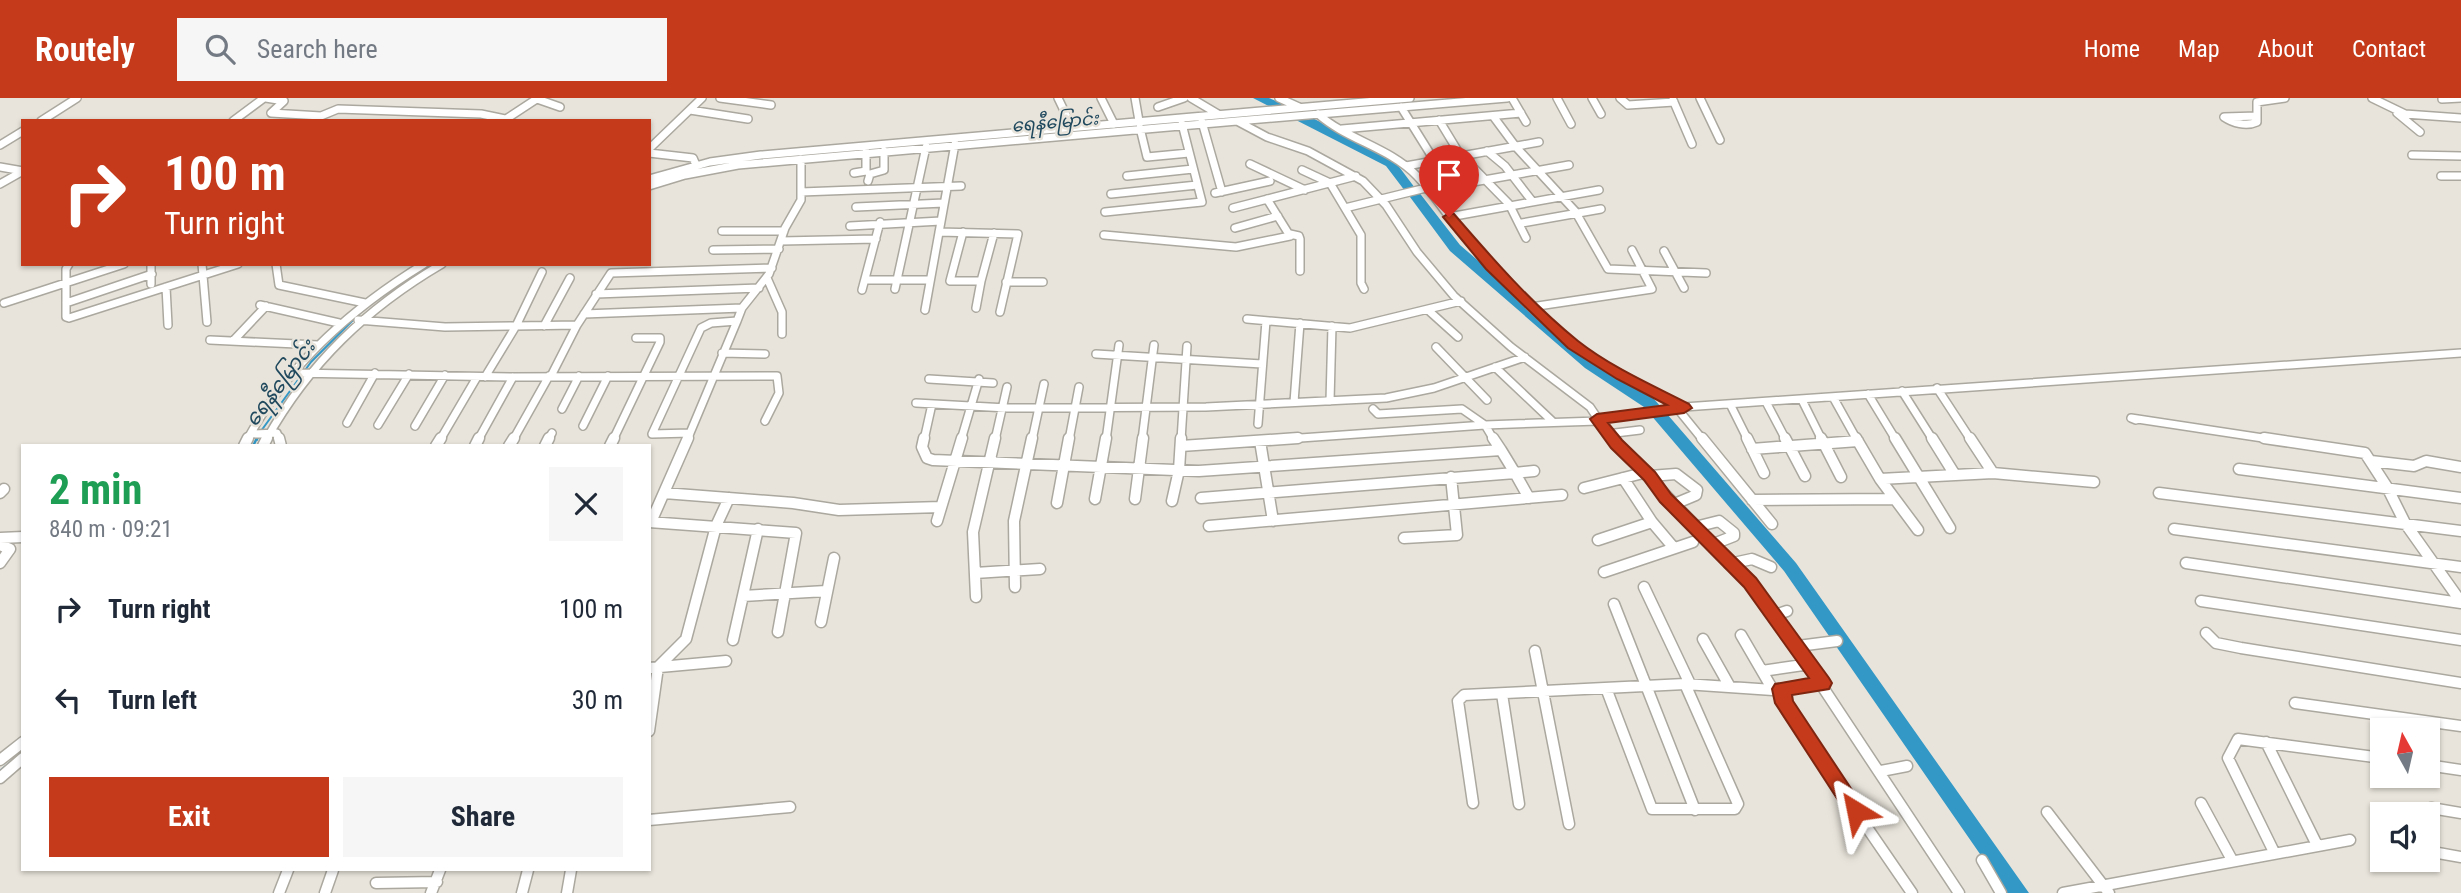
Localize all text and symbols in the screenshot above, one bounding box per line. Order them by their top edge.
search box [177,18,667,81]
text: Routely [35,30,135,69]
icon: search [201,30,239,68]
text: Search here [257,34,378,64]
text: Home [2084,35,2140,63]
text: Map [2178,35,2220,63]
text: About [2258,35,2314,63]
text: Contact [2352,35,2426,63]
water label: ရေနီမြောင်း [1010,105,1102,141]
text: 100 m [164,145,286,202]
pin [1419,145,1479,217]
icon: right [49,147,140,238]
icon: arrive [1430,156,1468,194]
text: Turn right [164,204,285,242]
water label: ရေနီမြောင်း [237,332,325,434]
text: 2 min [49,465,142,514]
button: close [549,467,623,541]
text: 840 m · 09:21 [49,516,173,543]
icon: right [49,590,87,628]
text: Turn right [108,594,210,624]
text: 100 m [559,594,623,624]
icon: left [49,681,87,719]
text: Turn left [108,685,197,715]
text: 30 m [572,685,623,715]
north arrow [2370,718,2440,788]
map controls [2370,718,2440,872]
position arrow [1819,774,1893,848]
button: Exit [49,777,329,857]
button: Share [343,777,623,857]
button: sound [2370,802,2440,872]

